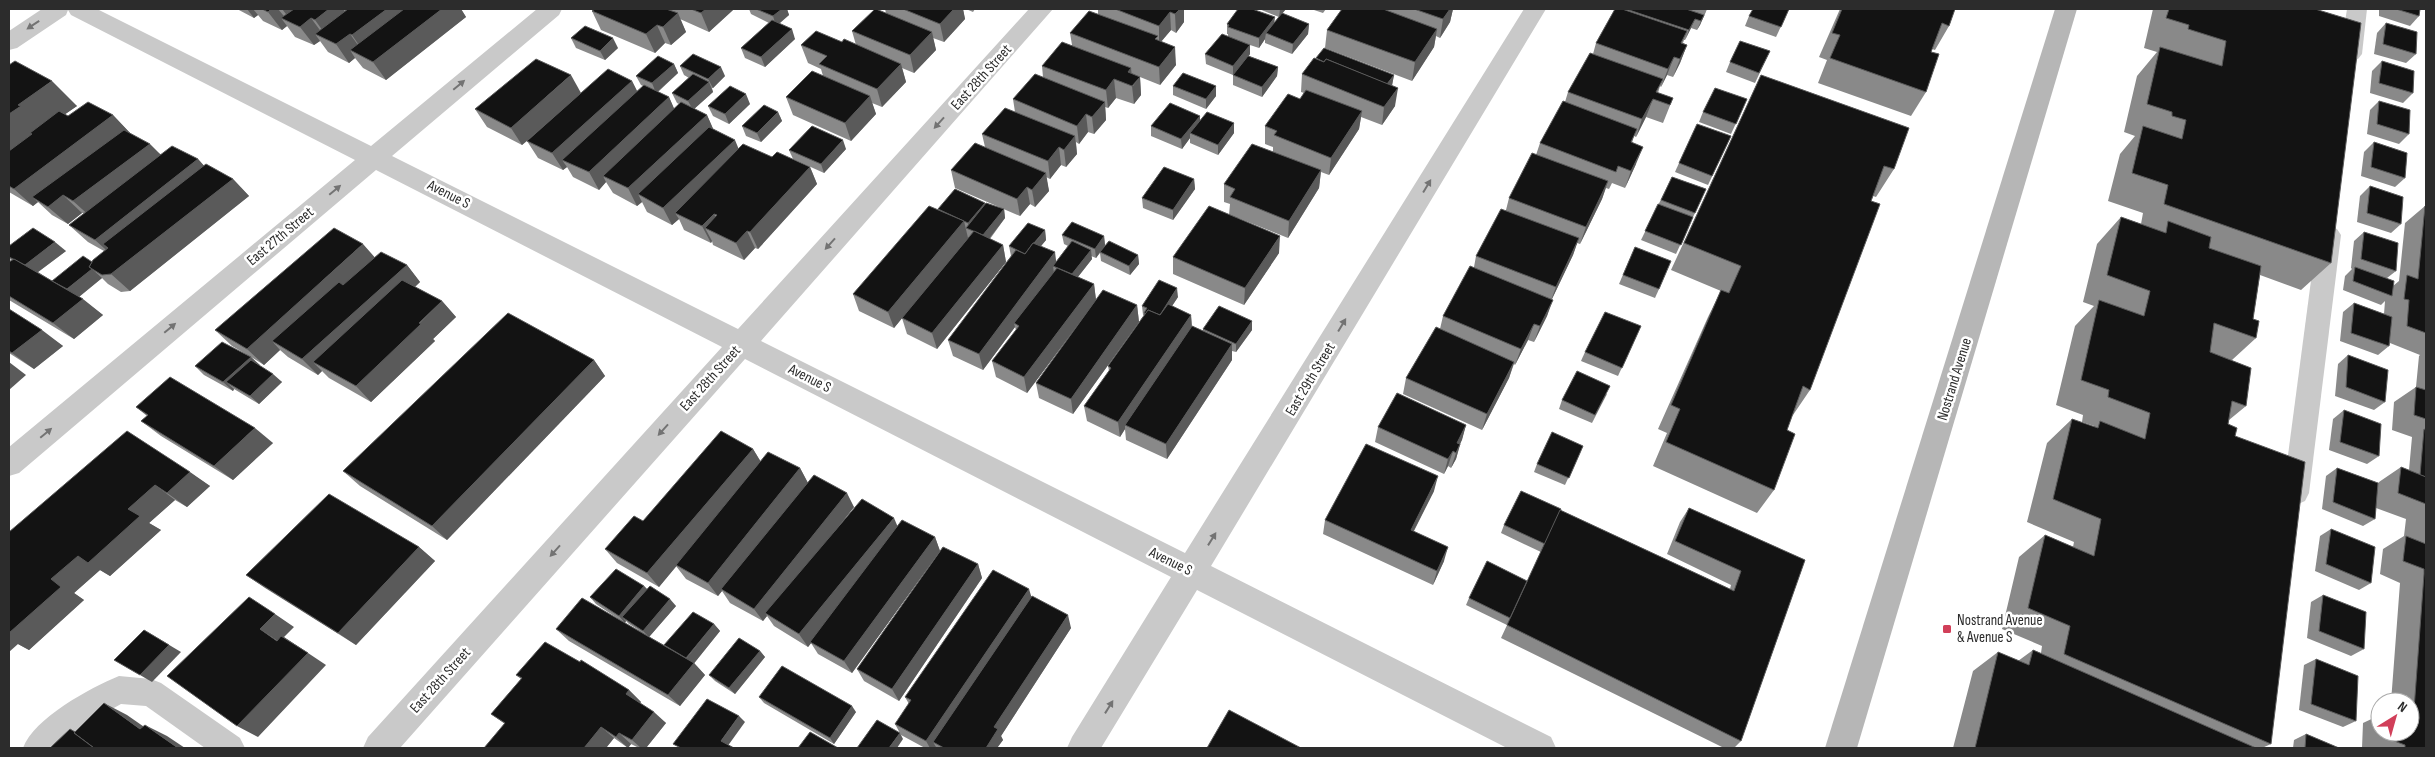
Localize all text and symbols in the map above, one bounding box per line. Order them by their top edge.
one-way arrow [27,20,40,30]
street label: East 28th Street [947,40,1016,114]
one-way arrow [453,80,466,91]
one-way arrow [933,116,945,128]
street label: Avenue S [423,175,473,213]
one-way arrow [1422,180,1432,193]
one-way arrow [328,184,341,195]
street label: East 27th Street [243,203,318,270]
one-way arrow [825,237,836,250]
one-way arrow [1338,319,1347,332]
one-way arrow [164,323,177,334]
street label: Nostrand Avenue [1933,336,1976,423]
street label: East 29th Street [1281,339,1340,419]
street label: East 28th Street [676,341,745,415]
street label: Avenue S [784,359,834,397]
one-way arrow [658,423,669,436]
one-way arrow [40,428,52,439]
one-way arrow [1208,532,1217,545]
street label: Avenue S [1145,543,1195,580]
one-way arrow [549,544,561,556]
place label: Nostrand Avenue & Avenue S [1957,611,2042,647]
marker: Nostrand Avenue & Avenue S [1941,623,1953,635]
street label: East 28th Street [406,643,475,717]
north arrow [2370,692,2420,742]
text: N [2394,698,2411,716]
one-way arrow [1104,700,1113,713]

